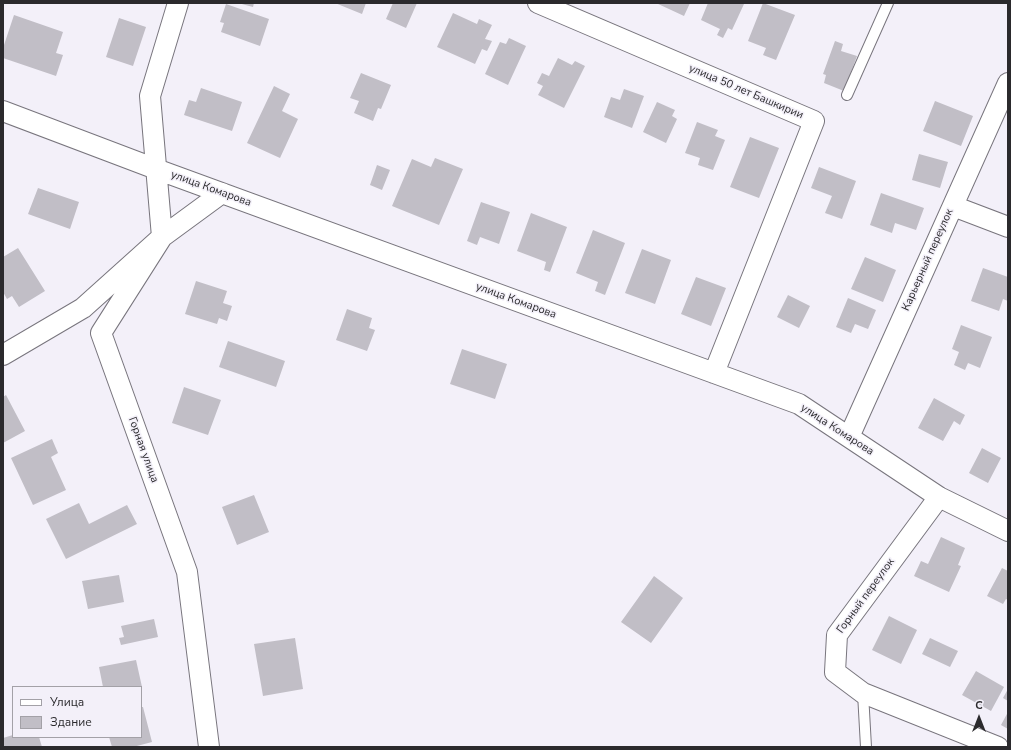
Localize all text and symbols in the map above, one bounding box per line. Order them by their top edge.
street label: улица 50 лет Башкирии [687,62,805,122]
street label: улица Комарова [169,168,253,210]
street label: Карьерный переулок [900,207,956,313]
street label: улица Комарова [474,280,558,322]
street label: улица Комарова [798,401,876,459]
street label: Горная улица [125,415,161,485]
street label: Горный переулок [834,556,898,636]
legend [12,686,142,738]
text: Улица [50,694,84,710]
north arrow [959,698,999,738]
text: С [975,698,983,713]
text: Здание [50,714,92,730]

